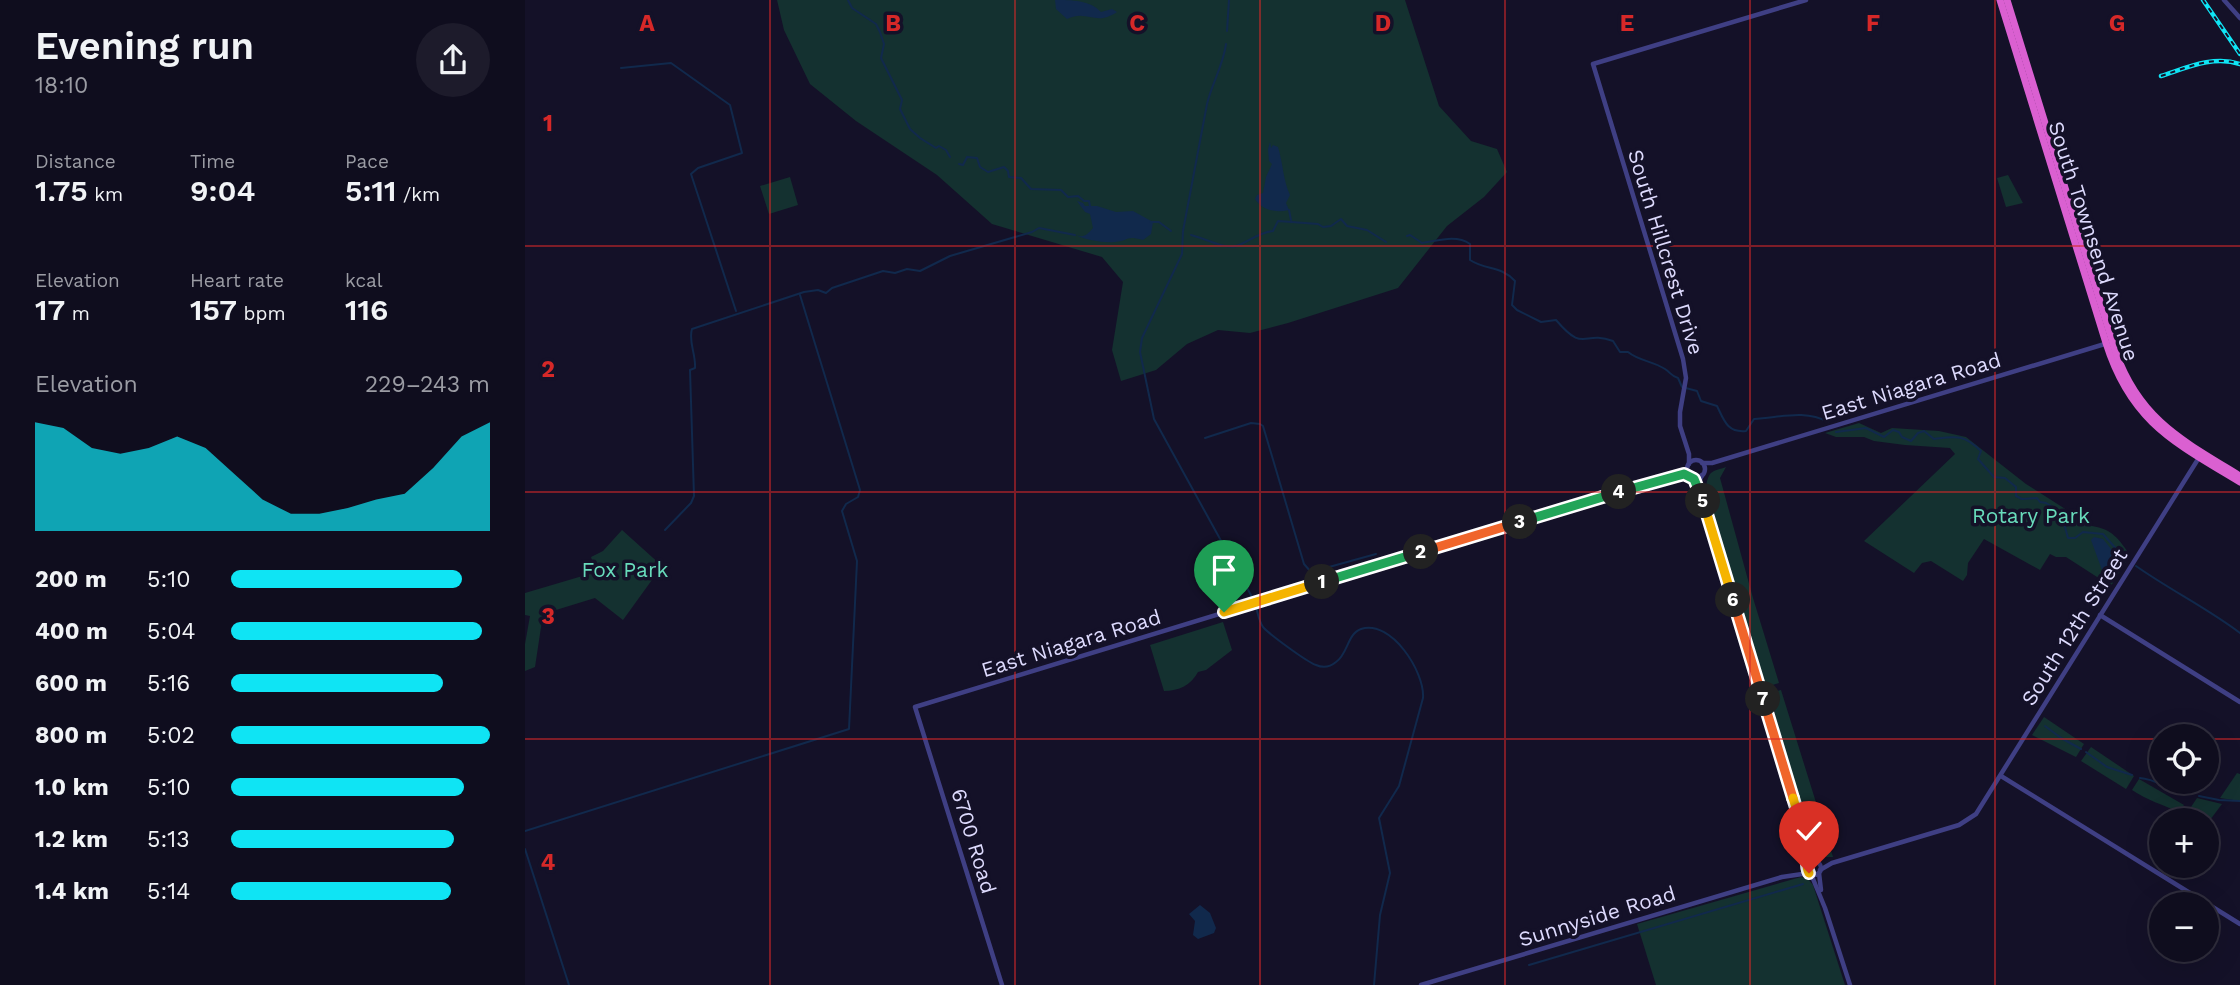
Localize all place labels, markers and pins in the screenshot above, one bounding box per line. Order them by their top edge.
pin: 4 [1601,475,1637,510]
pin: 5 [1685,484,1721,518]
pin: 3 [1503,504,1537,540]
pin: 2 [1403,534,1439,570]
pin [1194,540,1254,612]
pin: 1 [1305,564,1339,600]
pin: 6 [1715,582,1751,618]
pin: 7 [1745,682,1781,716]
pin [1779,801,1839,873]

